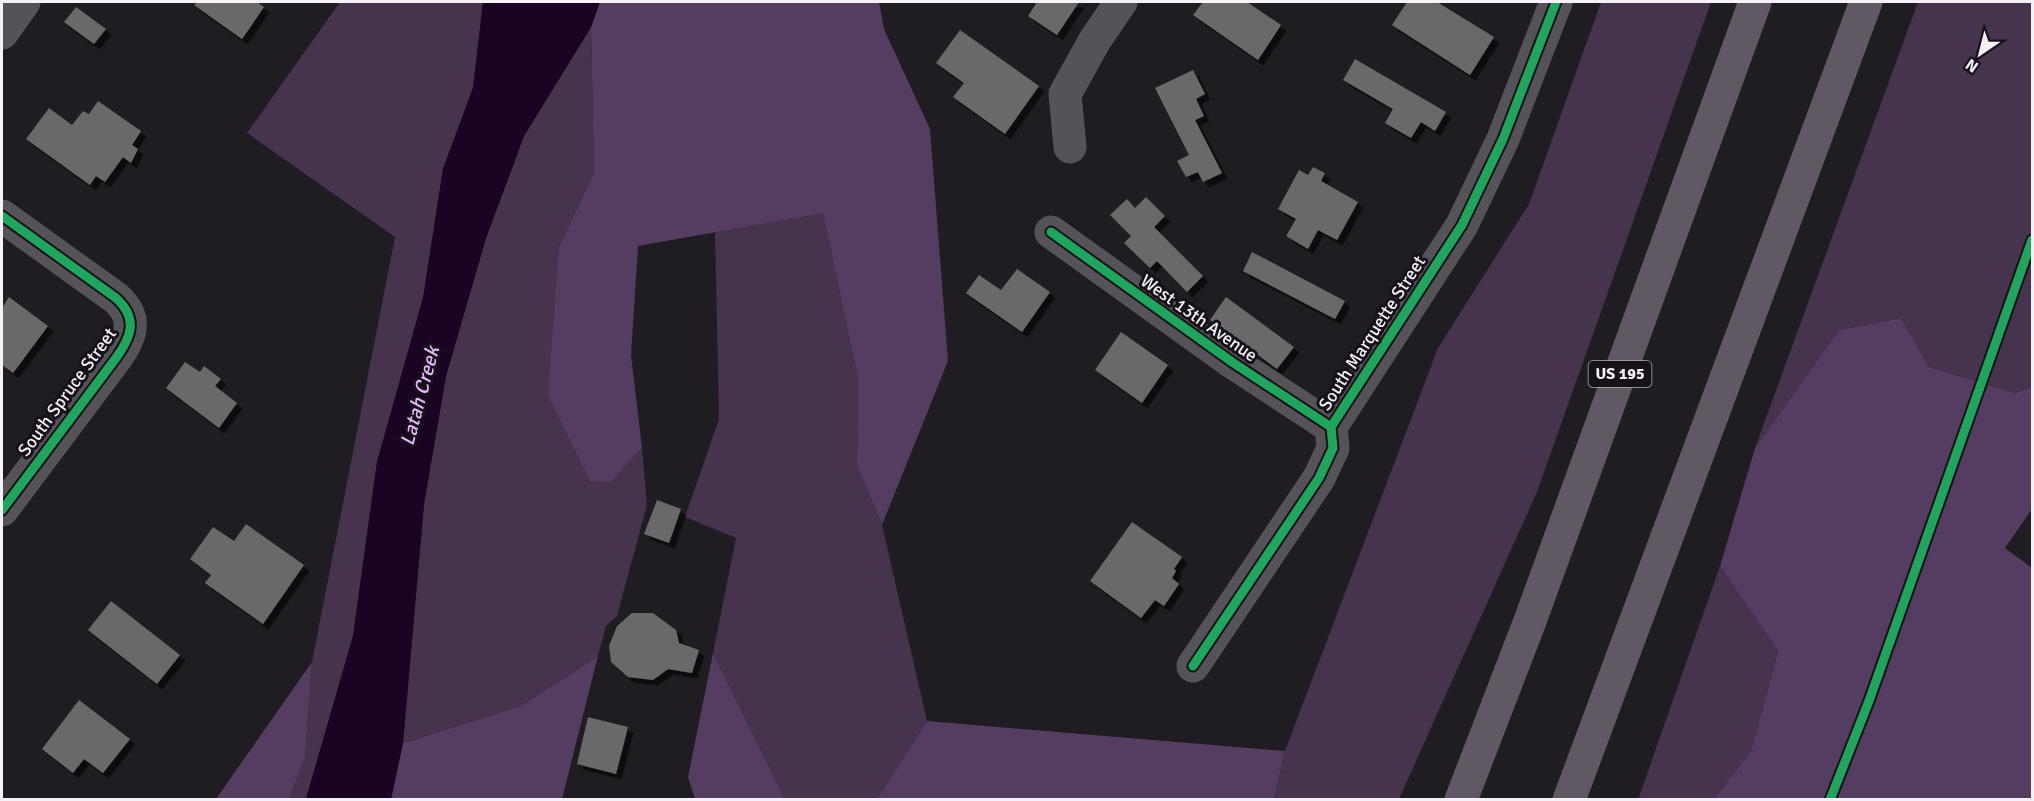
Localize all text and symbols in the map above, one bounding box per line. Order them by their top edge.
north arrow [1950,24,2010,84]
text: N [1962,54,1982,77]
street label: South Marquette Street [1314,252,1430,414]
street label: West 13th Avenue [1136,270,1262,366]
street label: South Spruce Street [13,323,121,461]
water label: Latah Creek [395,342,446,448]
road number: US 195 [1588,361,1652,387]

